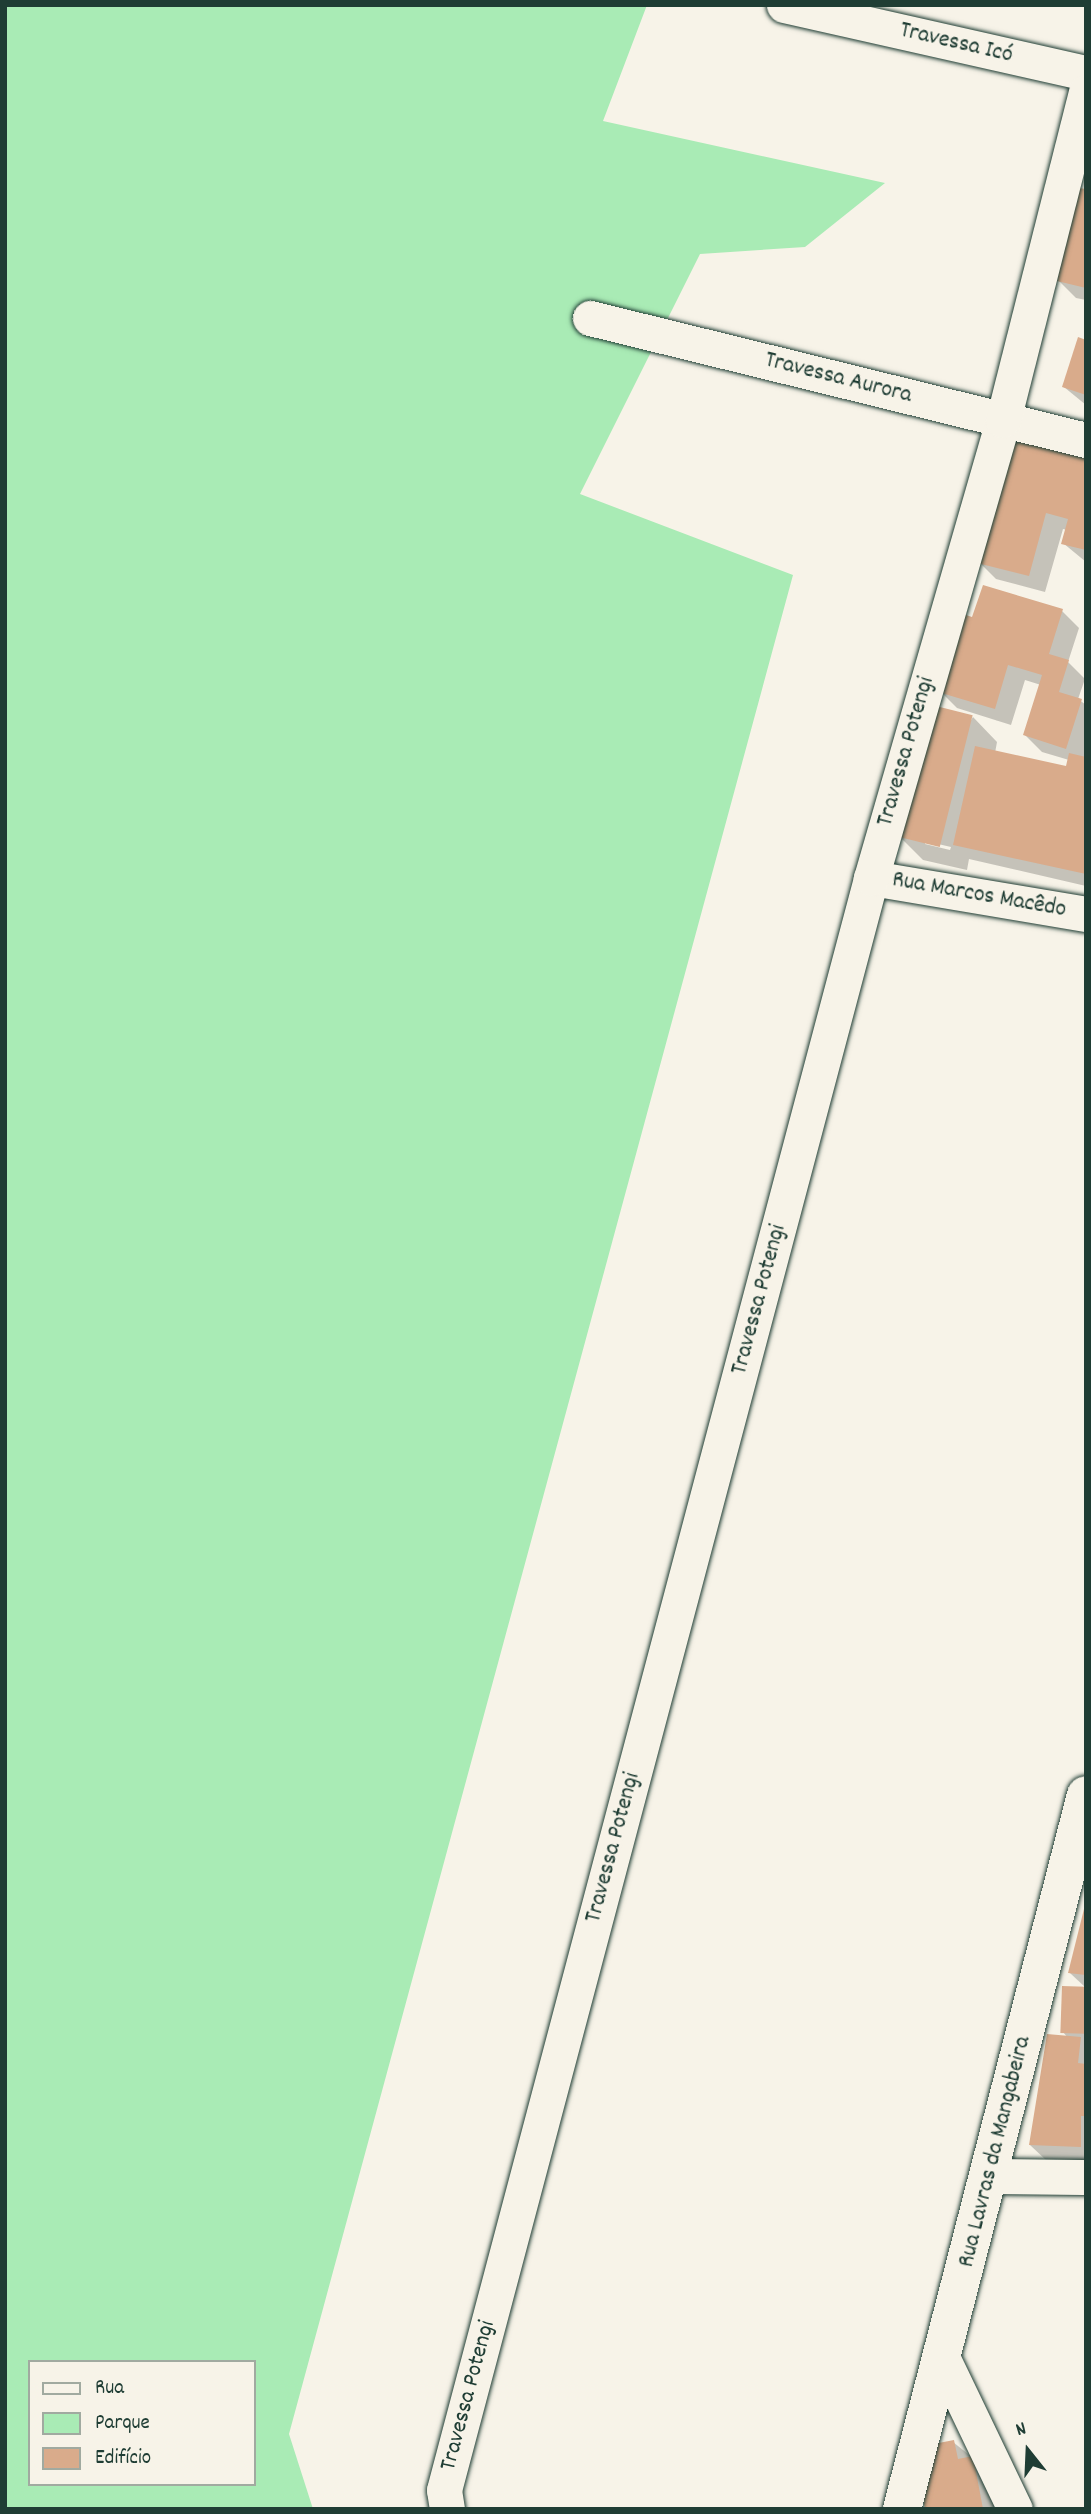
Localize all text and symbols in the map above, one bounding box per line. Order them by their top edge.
street label: Travessa Icó [897,17,1015,71]
street label: Travessa Aurora [762,347,914,411]
street label: Travessa Potengi [872,674,942,830]
street label: Rua Marcos Macêdo [890,867,1068,925]
street label: Travessa Potengi [726,1222,794,1378]
street label: Travessa Potengi [580,1770,648,1926]
street label: Rua Lavras da Mangabeira [953,2033,1039,2271]
street label: Travessa Potengi [435,2318,503,2474]
legend [28,2360,256,2486]
text: Rua [95,2374,124,2404]
text: Parque [95,2409,150,2439]
north arrow [993,2416,1063,2486]
text: N [1013,2416,1030,2445]
text: Edifício [95,2444,151,2474]

